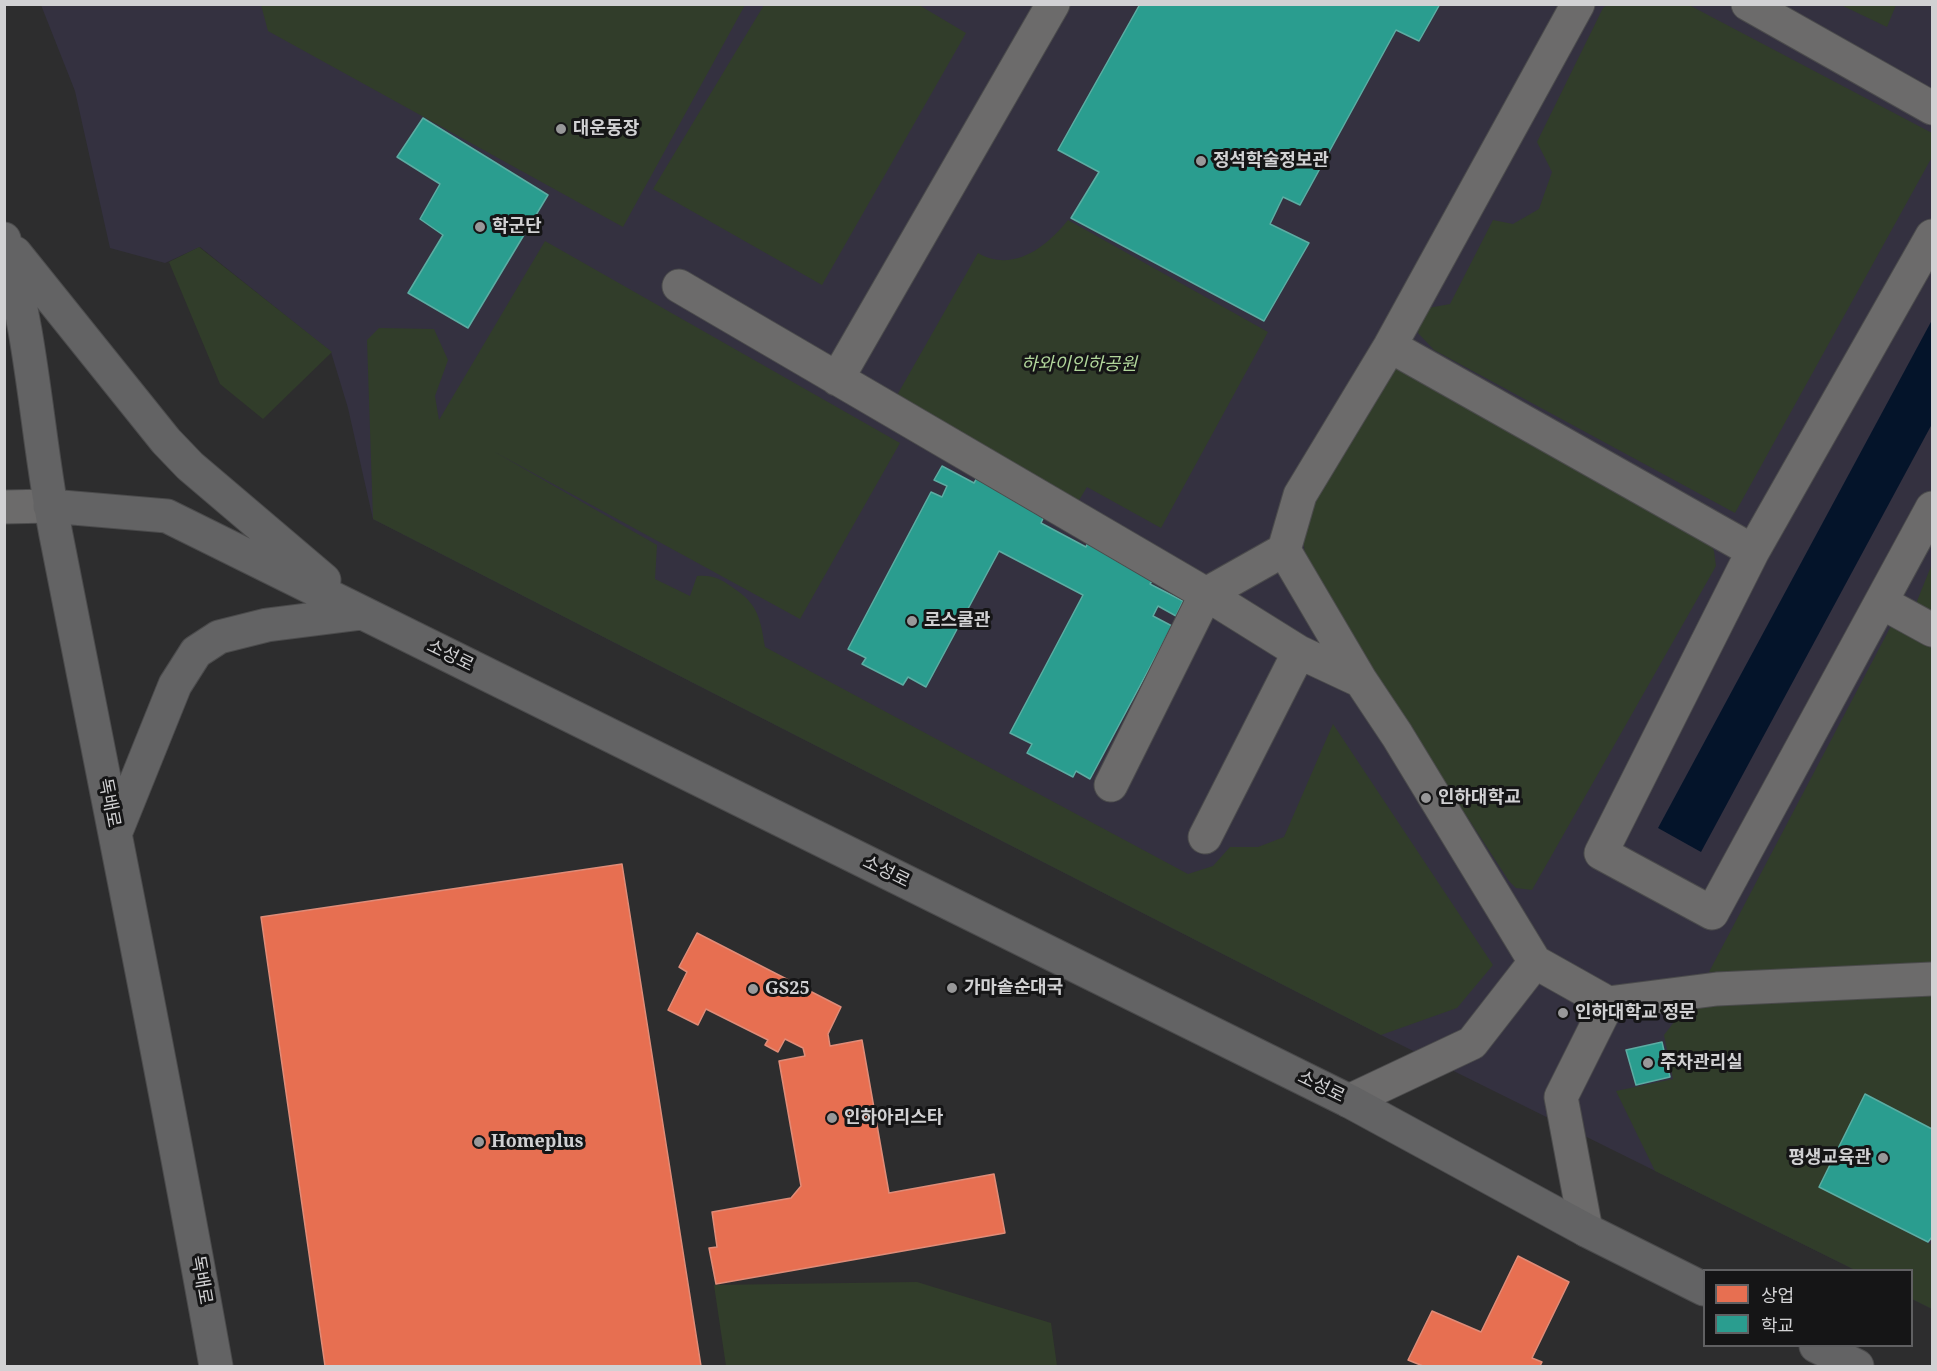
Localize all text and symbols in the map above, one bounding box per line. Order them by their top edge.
place label: 대운동장 [573,118,639,140]
marker: 대운동장 [554,122,568,136]
place label: 정석학술정보관 [1213,150,1329,172]
marker: 정석학술정보관 [1194,154,1208,168]
place label: 학군단 [492,216,542,238]
marker: 학군단 [473,220,487,234]
park label: 하와이인하공원 [1021,354,1137,376]
place label: 로스쿨관 [924,610,990,632]
marker: 로스쿨관 [905,614,919,628]
street label: 소성로 [423,635,477,677]
street label: 독배로 [94,777,124,829]
place label: 인하대학교 [1438,787,1521,809]
marker: 인하대학교 [1419,791,1433,805]
street label: 소성로 [859,851,913,893]
place label: 가마솥순대국 [964,977,1063,999]
place label: GS25 [765,978,810,1000]
marker: 가마솥순대국 [945,981,959,995]
marker: GS25 [746,982,760,996]
place label: 인하대학교 정문 [1575,1002,1696,1024]
marker: 인하대학교 정문 [1556,1006,1570,1020]
place label: 주차관리실 [1660,1052,1743,1074]
marker: 주차관리실 [1641,1056,1655,1070]
street label: 소성로 [1294,1066,1348,1108]
place label: 인하아리스타 [844,1107,943,1129]
marker: 인하아리스타 [825,1111,839,1125]
place label: Homeplus [491,1131,583,1153]
marker: Homeplus [472,1135,486,1149]
place label: 평생교육관 [1788,1147,1871,1169]
marker: 평생교육관 [1876,1151,1890,1165]
street label: 독배로 [186,1254,216,1306]
legend [1703,1269,1913,1347]
text: 상업 [1761,1283,1794,1307]
text: 학교 [1761,1313,1794,1337]

